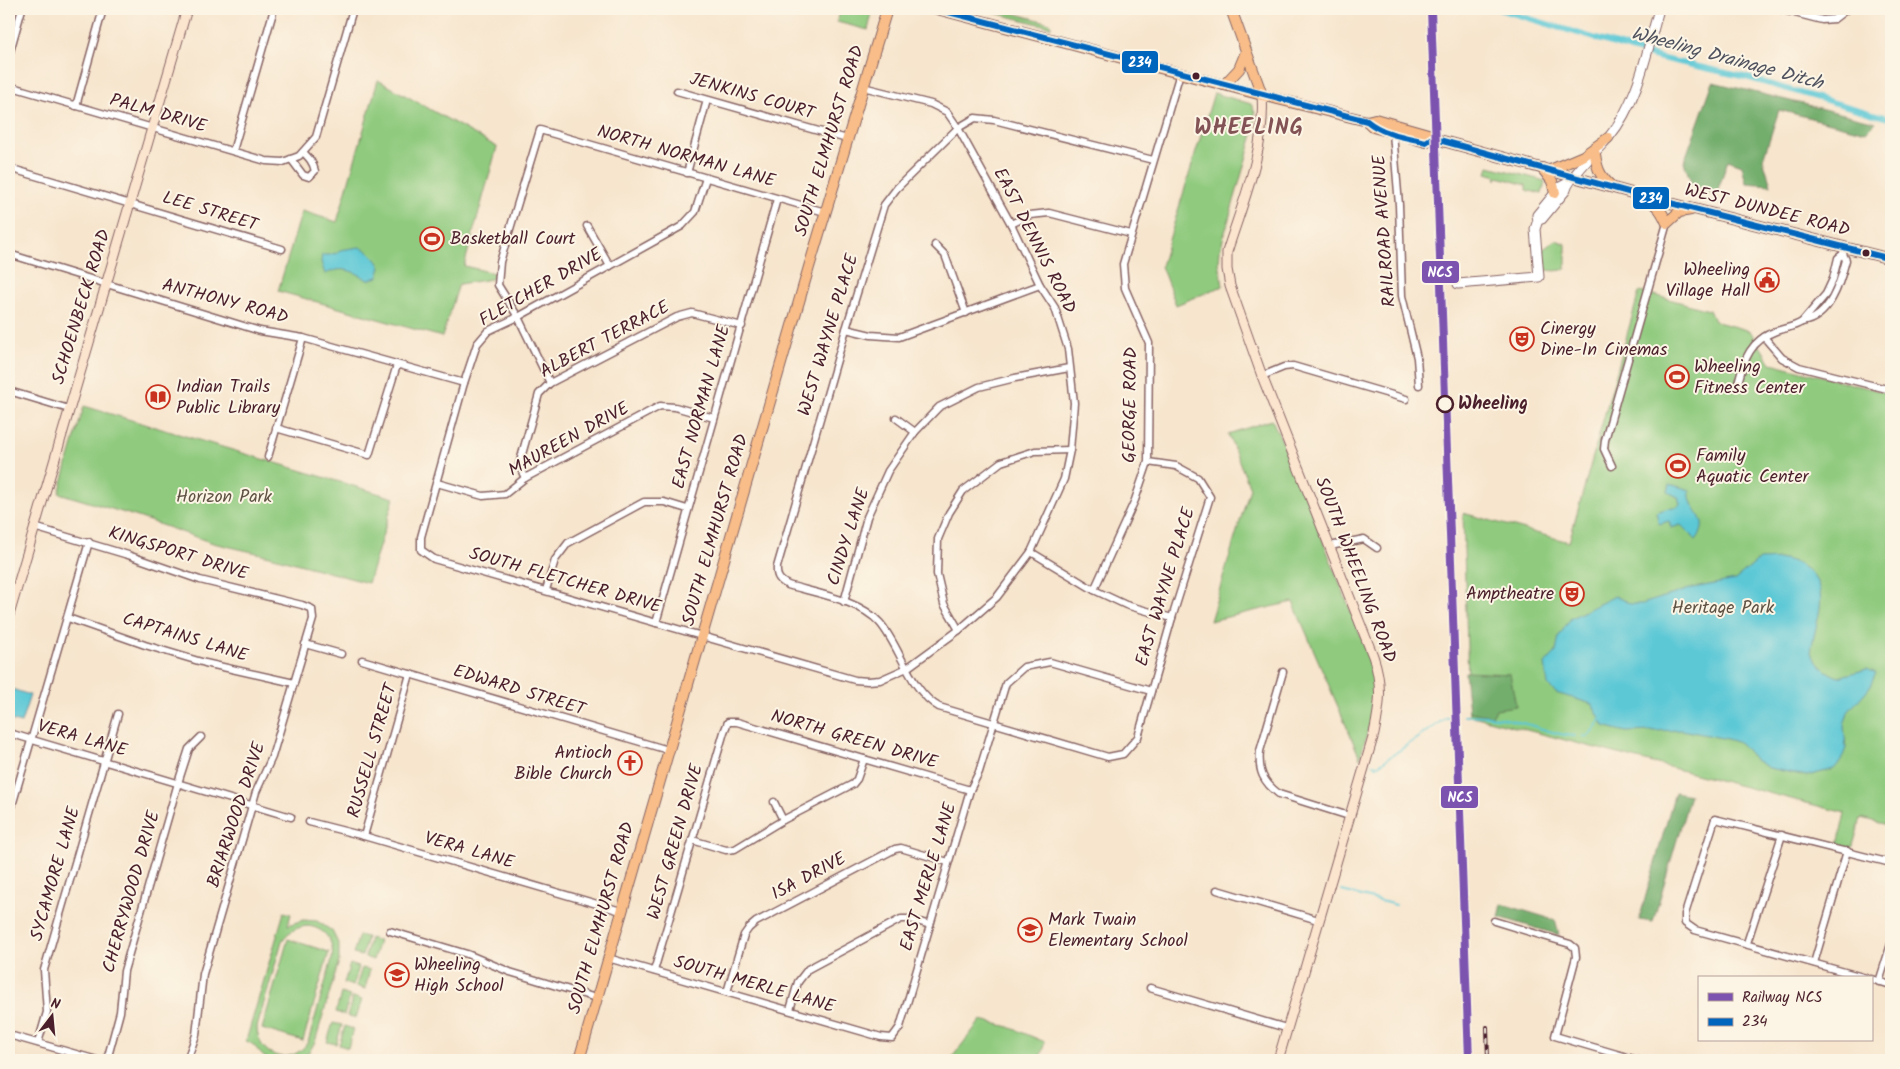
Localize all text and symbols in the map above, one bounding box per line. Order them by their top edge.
water label: Wheeling Drainage Ditch [1628,19,1828,99]
street label: SOUTH ELMHURST ROAD [787,41,873,240]
line badge: 234 [1121,50,1159,74]
text: 234 [1128,52,1152,74]
street label: JENKINS COURT [686,65,819,129]
unlabelled marker [1191,71,1201,81]
street label: PALM DRIVE [106,86,210,142]
district label: WHEELING [1194,111,1304,146]
street label: NORTH NORMAN LANE [593,118,779,196]
street label: RAILROAD AVENUE [1365,153,1405,308]
street label: EAST DENNIS ROAD [985,163,1084,320]
street label: WEST DUNDEE ROAD [1681,176,1853,246]
street label: LEE STREET [159,184,263,241]
line badge: 234 [1632,186,1670,210]
text: 234 [1639,188,1663,210]
street label: SCHOENBECK ROAD [45,225,119,388]
place label: Basketball Court [450,225,577,254]
sports icon: Basketball Court [419,226,445,252]
street label: FLETCHER DRIVE [474,241,609,335]
unlabelled marker [1861,248,1871,258]
street label: WEST WAYNE PLACE [791,250,868,420]
place label: Wheeling Village Hall [1666,256,1751,306]
line badge: NCS [1421,260,1460,284]
text: NCS [1427,262,1453,284]
public building icon: Wheeling Village Hall [1754,267,1780,293]
street label: ANTHONY ROAD [159,271,292,333]
street label: ALBERT TERRACE [535,293,676,387]
place label: Cinergy Dine-In Cinemas [1540,315,1668,365]
street label: EAST NORMAN LANE [665,321,739,493]
theatre icon: Cinergy Dine-In Cinemas [1509,326,1535,352]
street label: GEORGE ROAD [1115,346,1147,463]
place label: Wheeling Fitness Center [1694,353,1805,403]
sports icon: Wheeling Fitness Center [1664,364,1690,390]
place label: Indian Trails Public Library [176,373,281,423]
library icon: Indian Trails Public Library [145,384,171,410]
place label: Wheeling [1458,390,1528,419]
street label: MAUREEN DRIVE [503,394,635,485]
marker: Wheeling [1436,395,1454,413]
street label: SOUTH ELMHURST ROAD [675,430,757,629]
place label: Family Aquatic Center [1696,442,1810,492]
sports icon: Family Aquatic Center [1665,453,1691,479]
street label: SOUTH WHEELING ROAD [1306,473,1404,668]
park label: Horizon Park [176,483,273,512]
street label: CINDY LANE [820,484,879,590]
street label: EAST WAYNE PLACE [1128,503,1204,670]
street label: KINGSPORT DRIVE [104,519,252,589]
street label: SOUTH FLETCHER DRIVE [466,540,665,622]
place label: Amptheatre [1466,580,1554,609]
theatre icon: Amptheatre [1559,581,1585,607]
park label: Heritage Park [1672,594,1775,623]
street label: CAPTAINS LANE [119,605,252,671]
street label: EDWARD STREET [449,657,590,725]
street label: RUSSELL STREET [340,679,406,821]
street label: NORTH GREEN DRIVE [767,702,941,778]
street label: VERA LANE [34,712,131,766]
street label: BRIARWOOD DRIVE [200,738,274,892]
place label: Antioch Bible Church [514,739,612,789]
church icon: Antioch Bible Church [617,750,643,776]
street label: WEST GREEN DRIVE [640,760,712,923]
line badge: NCS [1440,785,1479,809]
text: NCS [1447,787,1473,809]
street label: EAST MERLE LANE [893,799,966,955]
street label: SYCAMORE LANE [23,803,89,945]
street label: CHERRYWOOD DRIVE [95,807,169,977]
street label: SOUTH ELMHURST ROAD [561,818,643,1017]
street label: VERA LANE [421,824,518,878]
street label: ISA DRIVE [766,845,852,909]
place label: Mark Twain Elementary School [1048,906,1189,956]
school or university icon: Mark Twain Elementary School [1017,917,1043,943]
street label: SOUTH MERLE LANE [670,948,839,1022]
place label: Wheeling High School [414,951,504,1001]
school or university icon: Wheeling High School [384,962,410,988]
legend [1698,976,1872,1042]
text: Railway NCS [1742,986,1822,1010]
north arrow [28,992,78,1042]
text: N [48,993,63,1016]
text: 234 [1742,1010,1768,1034]

